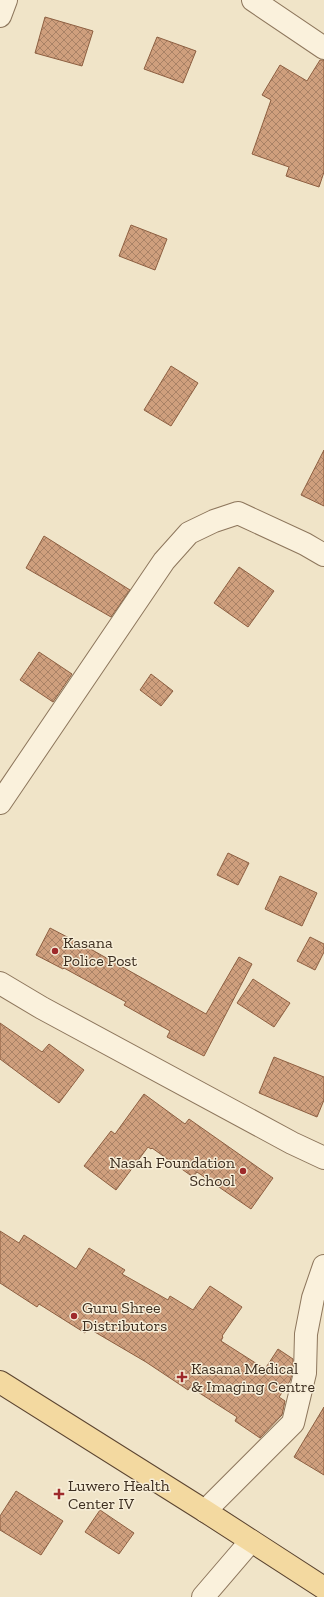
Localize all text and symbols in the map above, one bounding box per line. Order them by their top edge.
place label: Kasana Police Post [63,933,137,970]
marker: Kasana Police Post [50,946,60,956]
place label: Nasah Foundation School [109,1153,236,1190]
marker: Nasah Foundation School [238,1166,248,1176]
place label: Guru Shree Distributors [82,1298,167,1335]
marker: Guru Shree Distributors [69,1311,79,1321]
place label: Kasana Medical & Imaging Centre [191,1359,315,1396]
marker: Kasana Medical & Imaging Centre [176,1371,188,1383]
place label: Luwero Health Center IV [68,1476,170,1513]
marker: Luwero Health Center IV [53,1488,65,1500]

